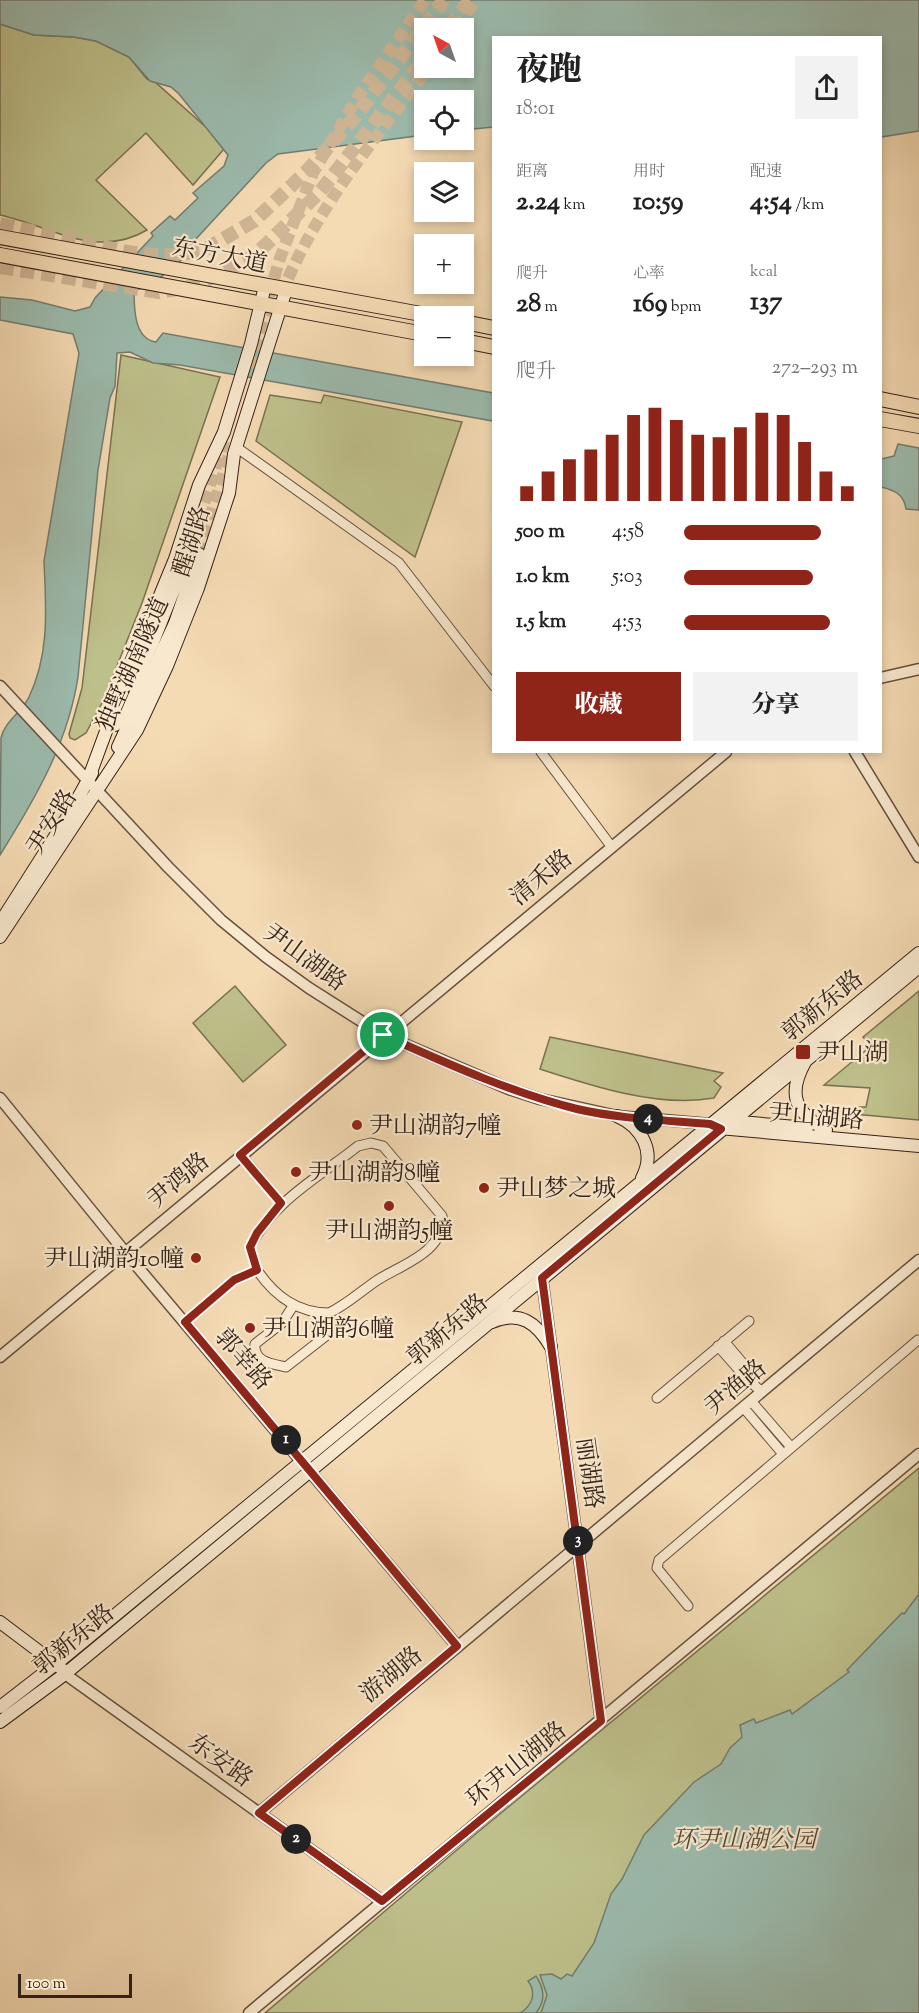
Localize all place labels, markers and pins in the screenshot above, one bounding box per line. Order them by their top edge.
pin [357,1009,408,1060]
place label: 尹山湖 [816,1037,888,1071]
marker: 尹山湖 [794,1043,812,1061]
pin: 4 [633,1104,663,1134]
place label: 尹山湖韵7幢 [369,1110,501,1144]
marker: 尹山湖韵7幢 [350,1118,364,1132]
place label: 尹山湖韵8幢 [308,1157,440,1191]
marker: 尹山湖韵8幢 [289,1165,303,1179]
place label: 尹山梦之城 [496,1173,616,1207]
marker: 尹山梦之城 [477,1181,491,1195]
marker: 尹山湖韵5幢 [382,1199,396,1213]
place label: 尹山湖韵5幢 [325,1215,453,1249]
place label: 尹山湖韵10幢 [43,1243,184,1277]
marker: 尹山湖韵10幢 [189,1251,203,1265]
place label: 尹山湖韵6幢 [262,1313,394,1347]
marker: 尹山湖韵6幢 [243,1321,257,1335]
pin: 1 [271,1425,301,1455]
pin: 3 [563,1526,593,1556]
pin: 2 [281,1824,311,1854]

